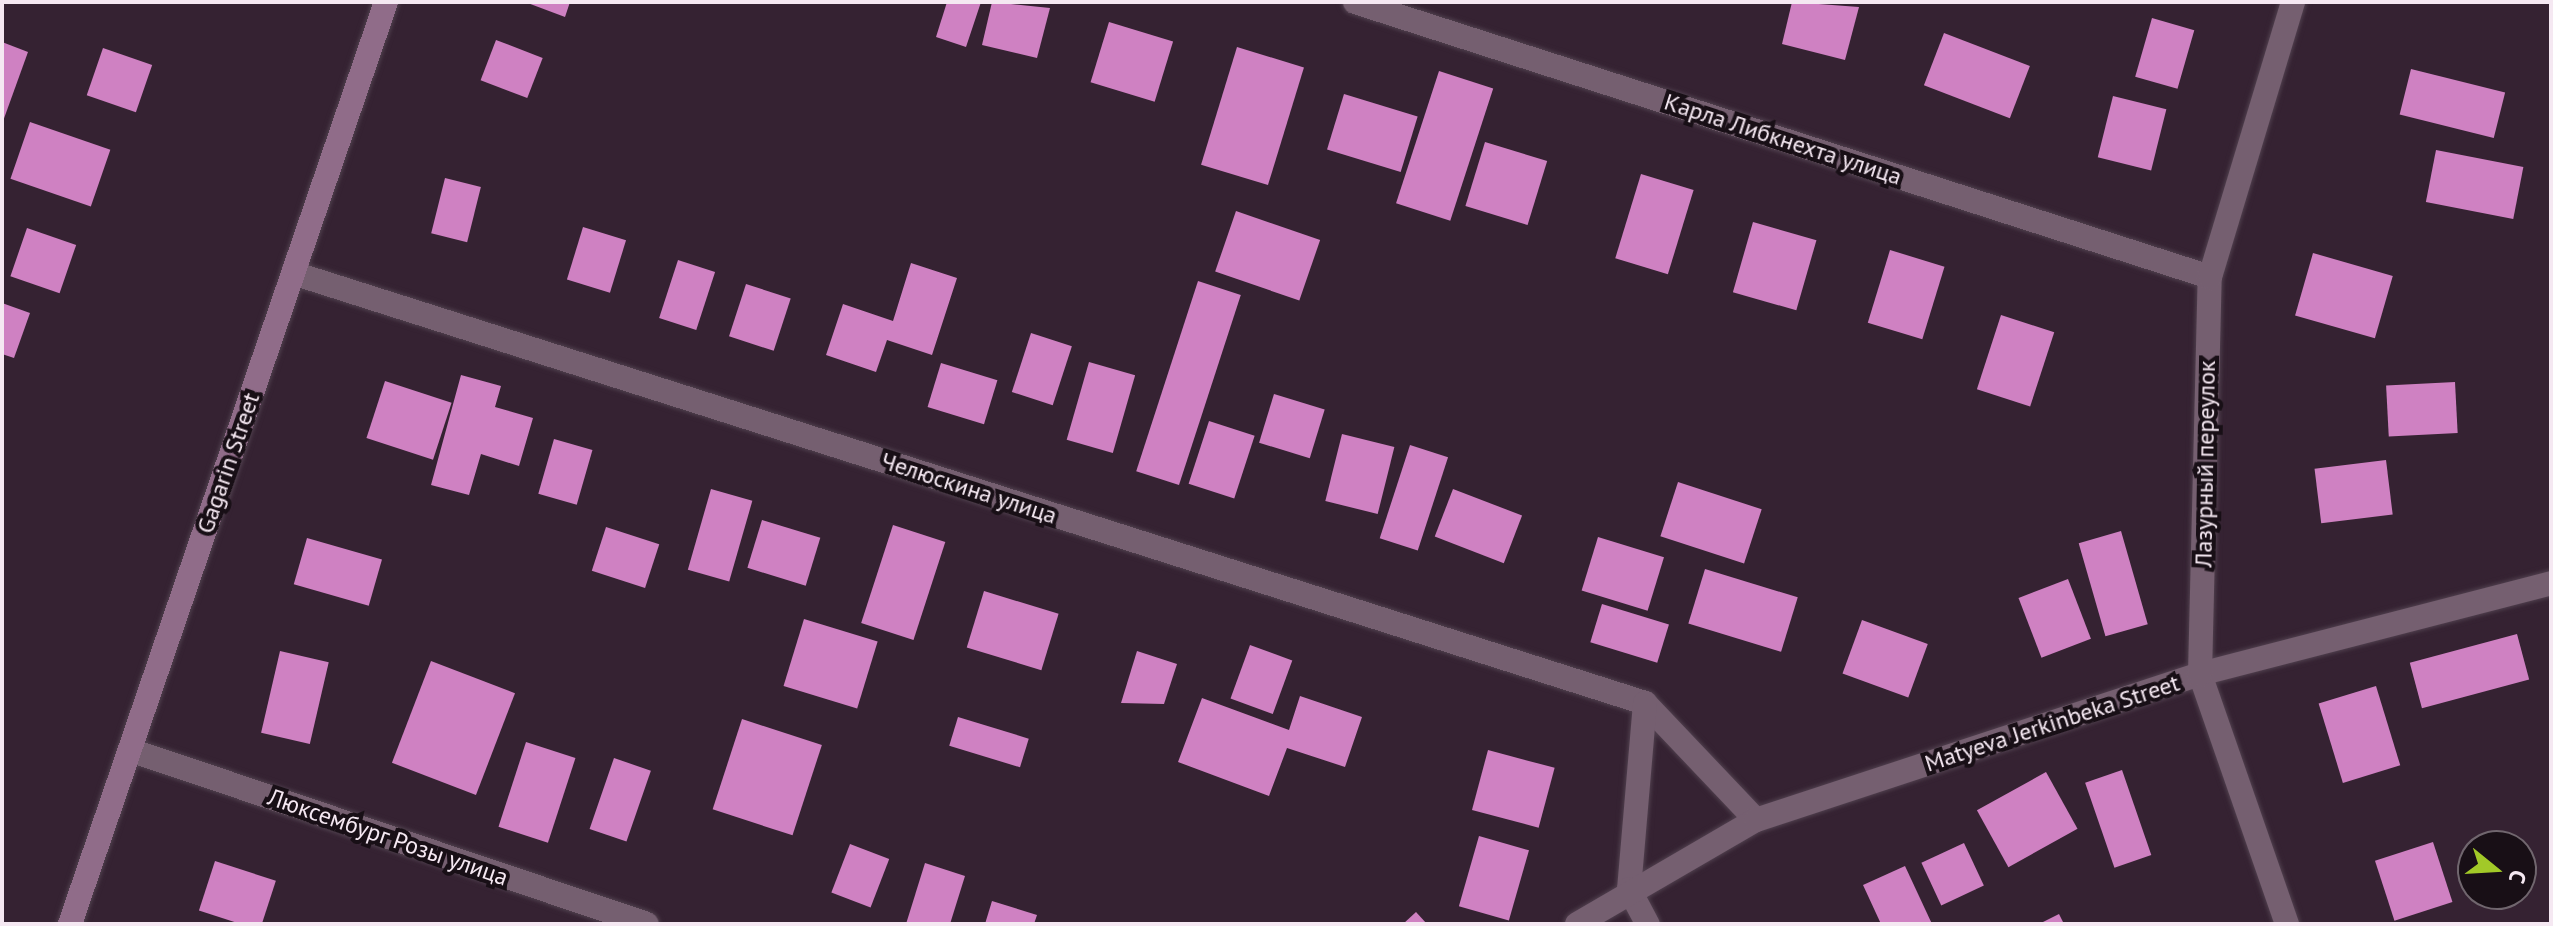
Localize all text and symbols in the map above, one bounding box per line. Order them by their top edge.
street label: Карла Либкнехта улица [1661,87,1905,191]
street label: Лазурный переулок [2189,360,2221,568]
street label: Gagarin Street [190,389,266,537]
street label: Челюскина улица [877,446,1061,530]
street label: Matyeva Jerkinbeka Street [1921,668,2183,778]
street label: Люксембург Розы улица [264,782,512,892]
north arrow [2457,830,2537,910]
text: С [2503,867,2533,887]

